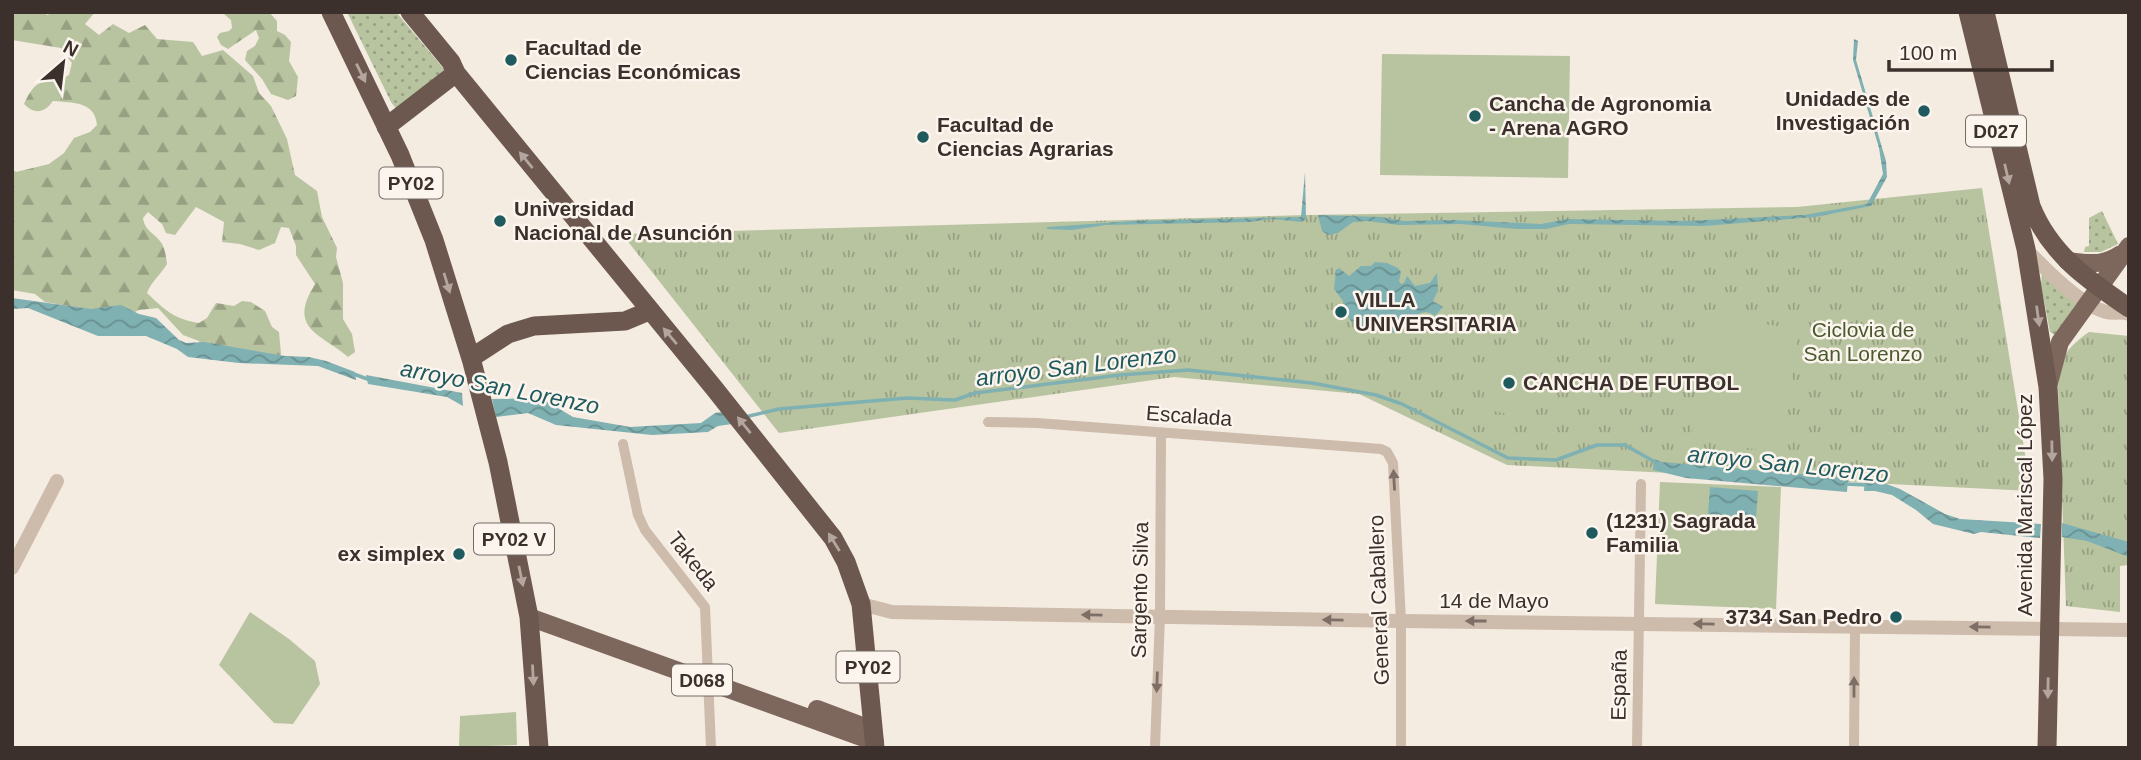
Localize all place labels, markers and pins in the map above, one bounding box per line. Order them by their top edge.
place label: Facultad de Ciencias Económicas [525,36,741,83]
marker: Facultad de Ciencias Económicas [503,52,519,68]
place label: Unidades de Investigación [1776,87,1910,134]
place label: Cancha de Agronomia - Arena AGRO [1489,92,1711,139]
marker: Unidades de Investigación [1916,103,1932,119]
marker: Cancha de Agronomia - Arena AGRO [1467,108,1483,124]
place label: Facultad de Ciencias Agrarias [937,113,1114,160]
marker: Facultad de Ciencias Agrarias [915,129,931,145]
place label: Universidad Nacional de Asunción [514,197,733,244]
marker: Universidad Nacional de Asunción [492,213,508,229]
place label: VILLA UNIVERSITARIA [1355,288,1517,335]
marker: VILLA UNIVERSITARIA [1333,304,1349,320]
place label: CANCHA DE FUTBOL [1523,371,1739,394]
marker: CANCHA DE FUTBOL [1501,375,1517,391]
place label: (1231) Sagrada Familia [1606,509,1756,556]
marker: (1231) Sagrada Familia [1584,525,1600,541]
place label: ex simplex [338,542,445,565]
marker: ex simplex [451,546,467,562]
place label: 3734 San Pedro [1726,605,1882,628]
marker: 3734 San Pedro [1888,609,1904,625]

